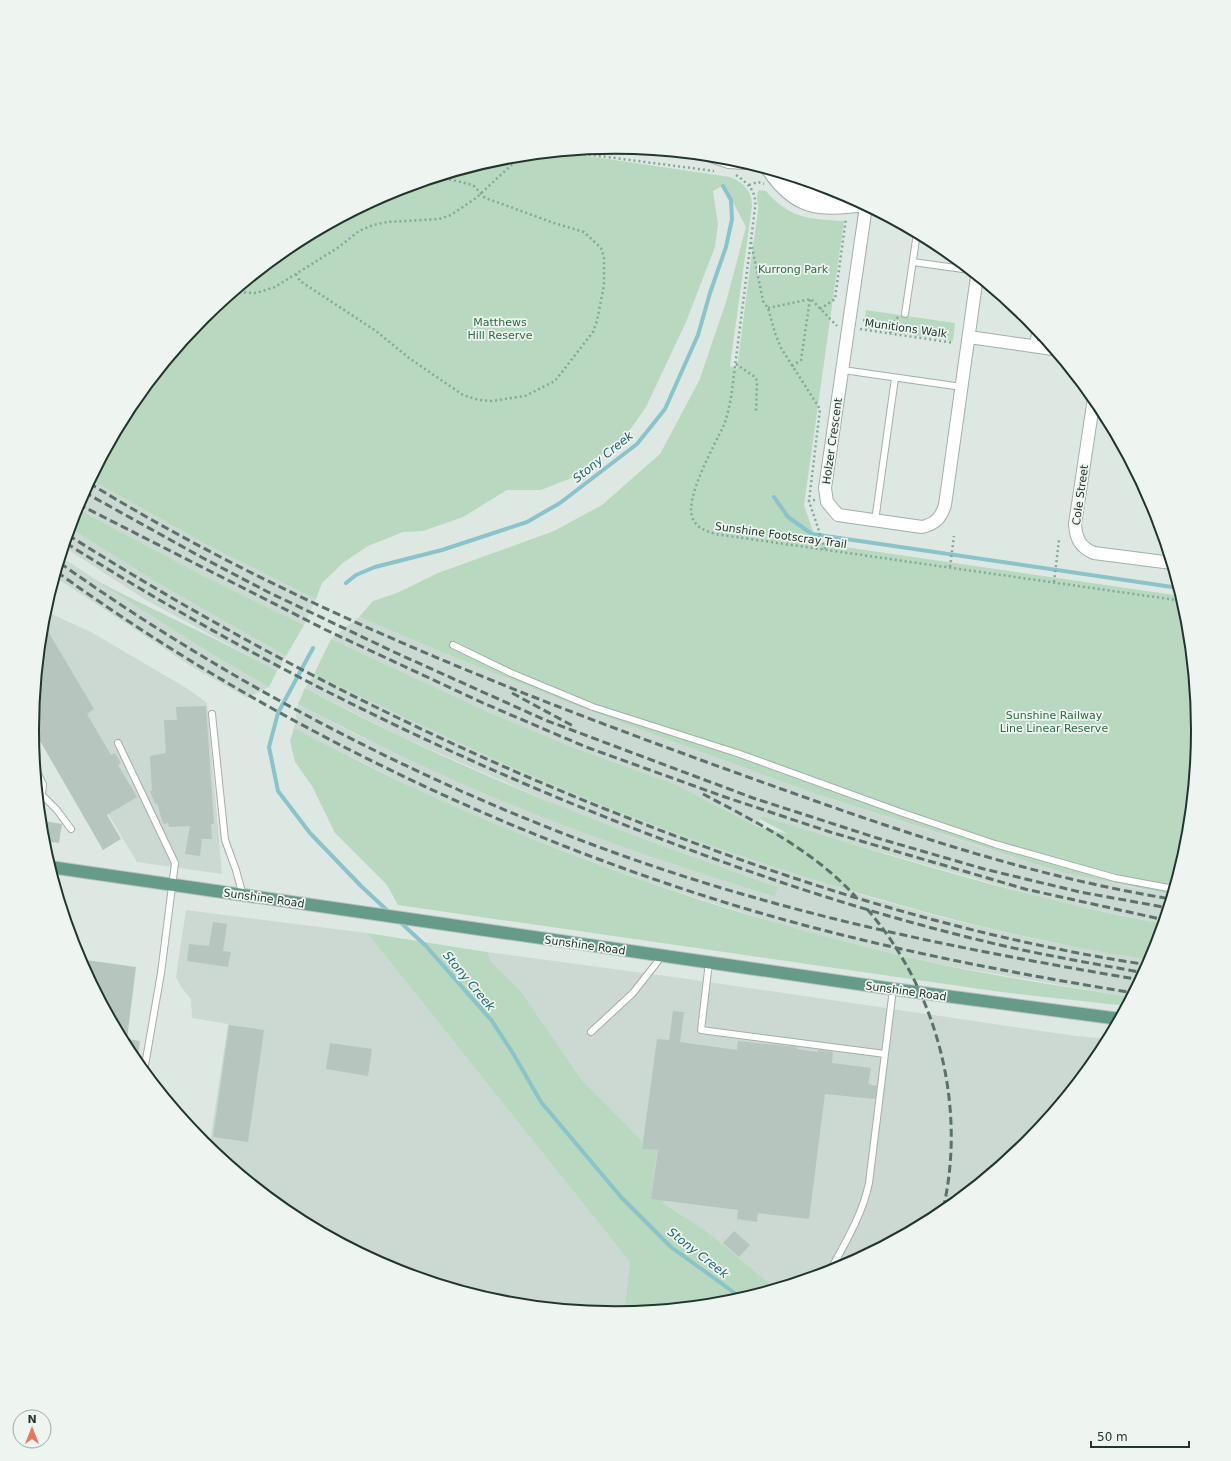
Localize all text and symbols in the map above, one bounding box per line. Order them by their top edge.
park label: Kurrong Park [758,263,829,276]
park label: Matthews Hill Reserve [467,316,533,342]
street label: Munitions Walk [864,316,949,341]
street label: Holzer Crescent [820,396,845,485]
water label: Stony Creek [570,428,637,485]
street label: Cole Street [1070,463,1091,526]
street label: Sunshine Footscray Trail [714,520,848,551]
park label: Sunshine Railway Line Linear Reserve [1000,709,1108,735]
street label: Sunshine Road [223,886,305,911]
street label: Sunshine Road [544,933,626,958]
water label: Stony Creek [440,948,499,1014]
street label: Sunshine Road [865,979,947,1004]
water label: Stony Creek [665,1225,732,1282]
north arrow [12,1409,52,1449]
text: N [27,1413,37,1426]
scale bar [1091,1423,1189,1449]
text: 50 m [1097,1430,1128,1444]

